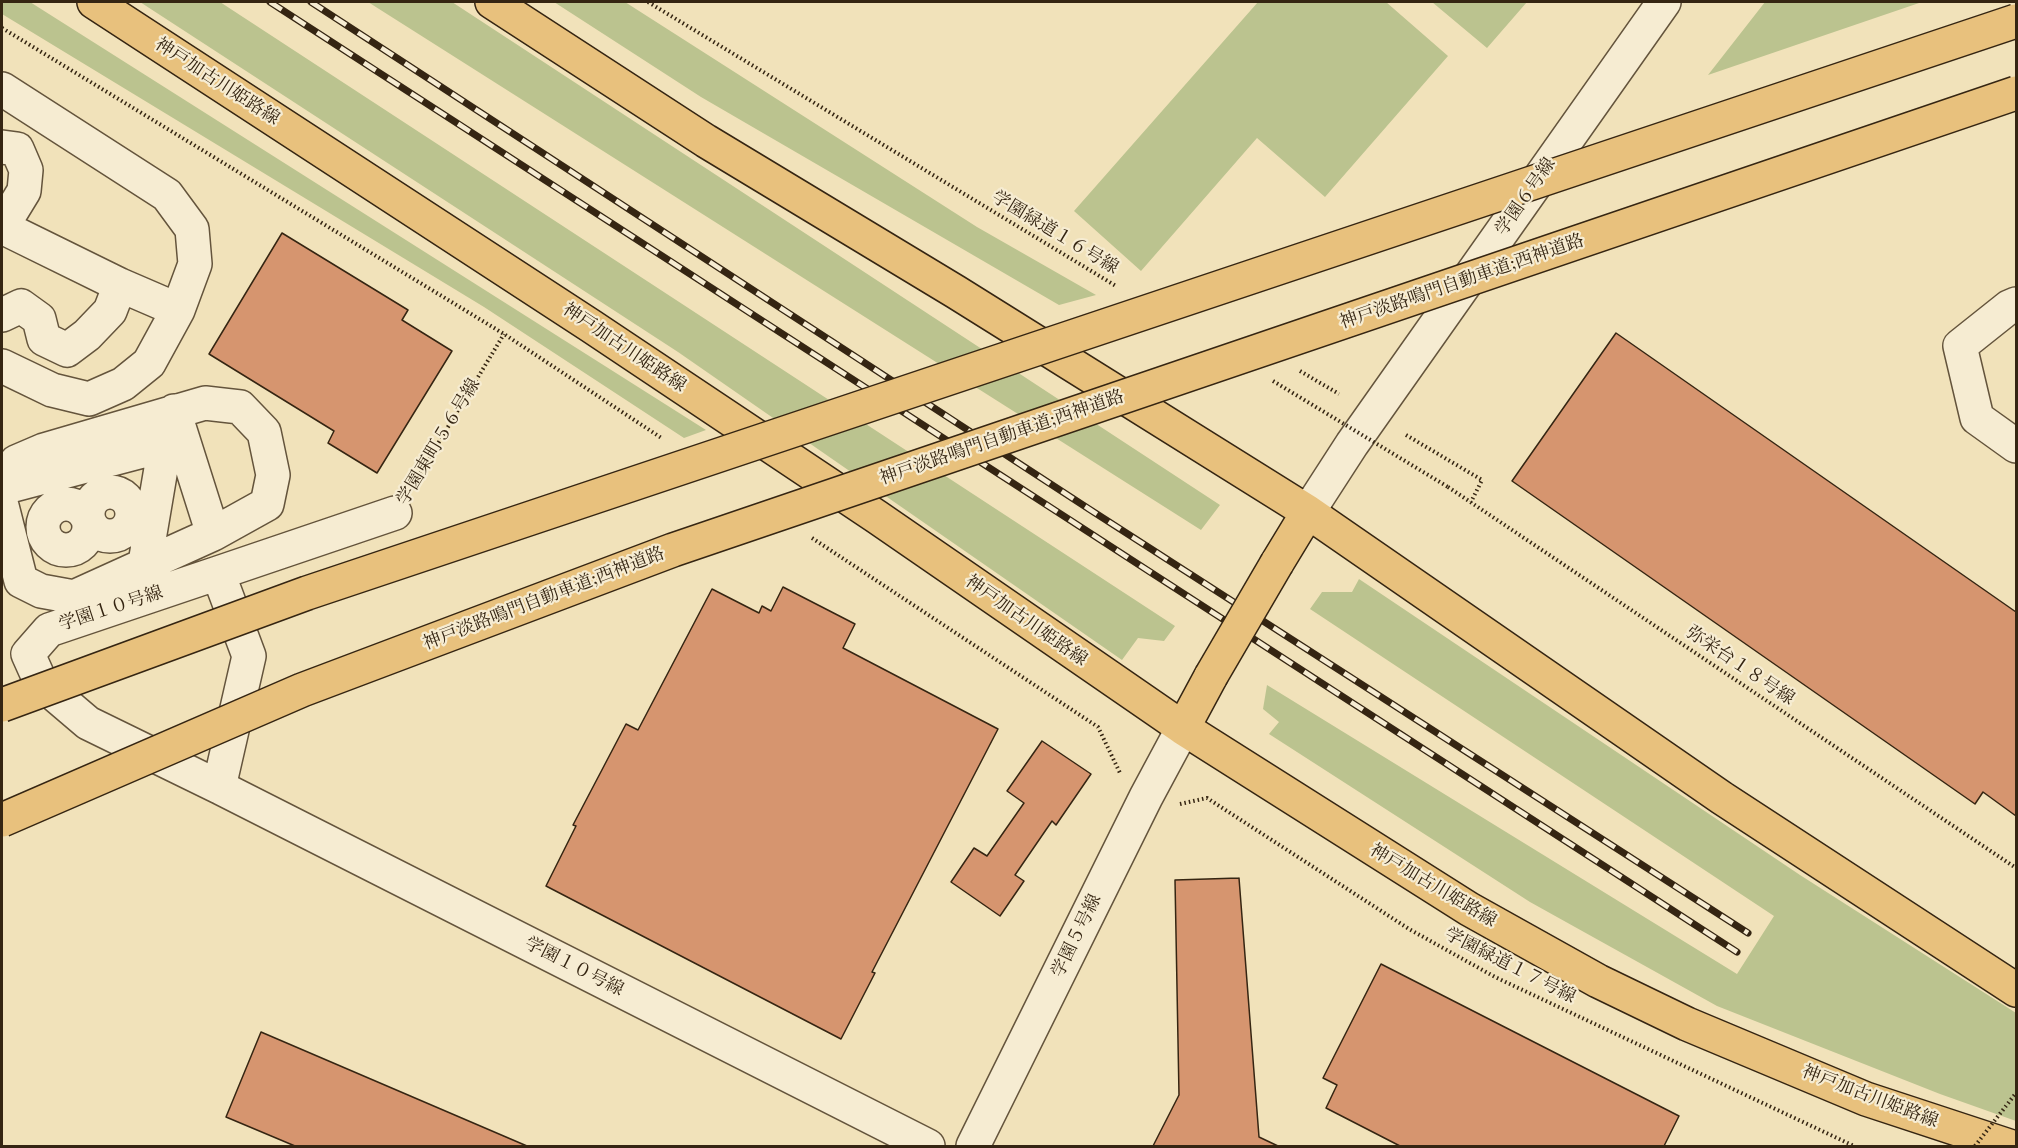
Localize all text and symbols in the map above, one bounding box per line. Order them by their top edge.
street label: 神戸加古川姫路線 [151,34,283,130]
street label: 学園６号線 [1491,154,1561,240]
street label: 学園緑道１６号線 [988,187,1122,279]
street label: 神戸淡路鳴門自動車道;西神道路 [1337,230,1587,334]
street label: 神戸加古川姫路線 [558,299,690,397]
street label: 学園東町５６号線 [393,375,485,509]
street label: 神戸淡路鳴門自動車道;西神道路 [877,386,1127,490]
street label: 神戸淡路鳴門自動車道;西神道路 [420,543,668,655]
street label: 神戸加古川姫路線 [961,571,1091,671]
street label: 学園１０号線 [56,582,166,636]
street label: 弥栄台１８号線 [1682,622,1798,710]
street label: 神戸加古川姫路線 [1366,840,1500,932]
street label: 学園５号線 [1048,891,1106,981]
street label: 学園緑道１７号線 [1441,924,1579,1008]
street label: 学園１０号線 [521,933,627,1001]
street label: 神戸加古川姫路線 [1799,1061,1941,1133]

